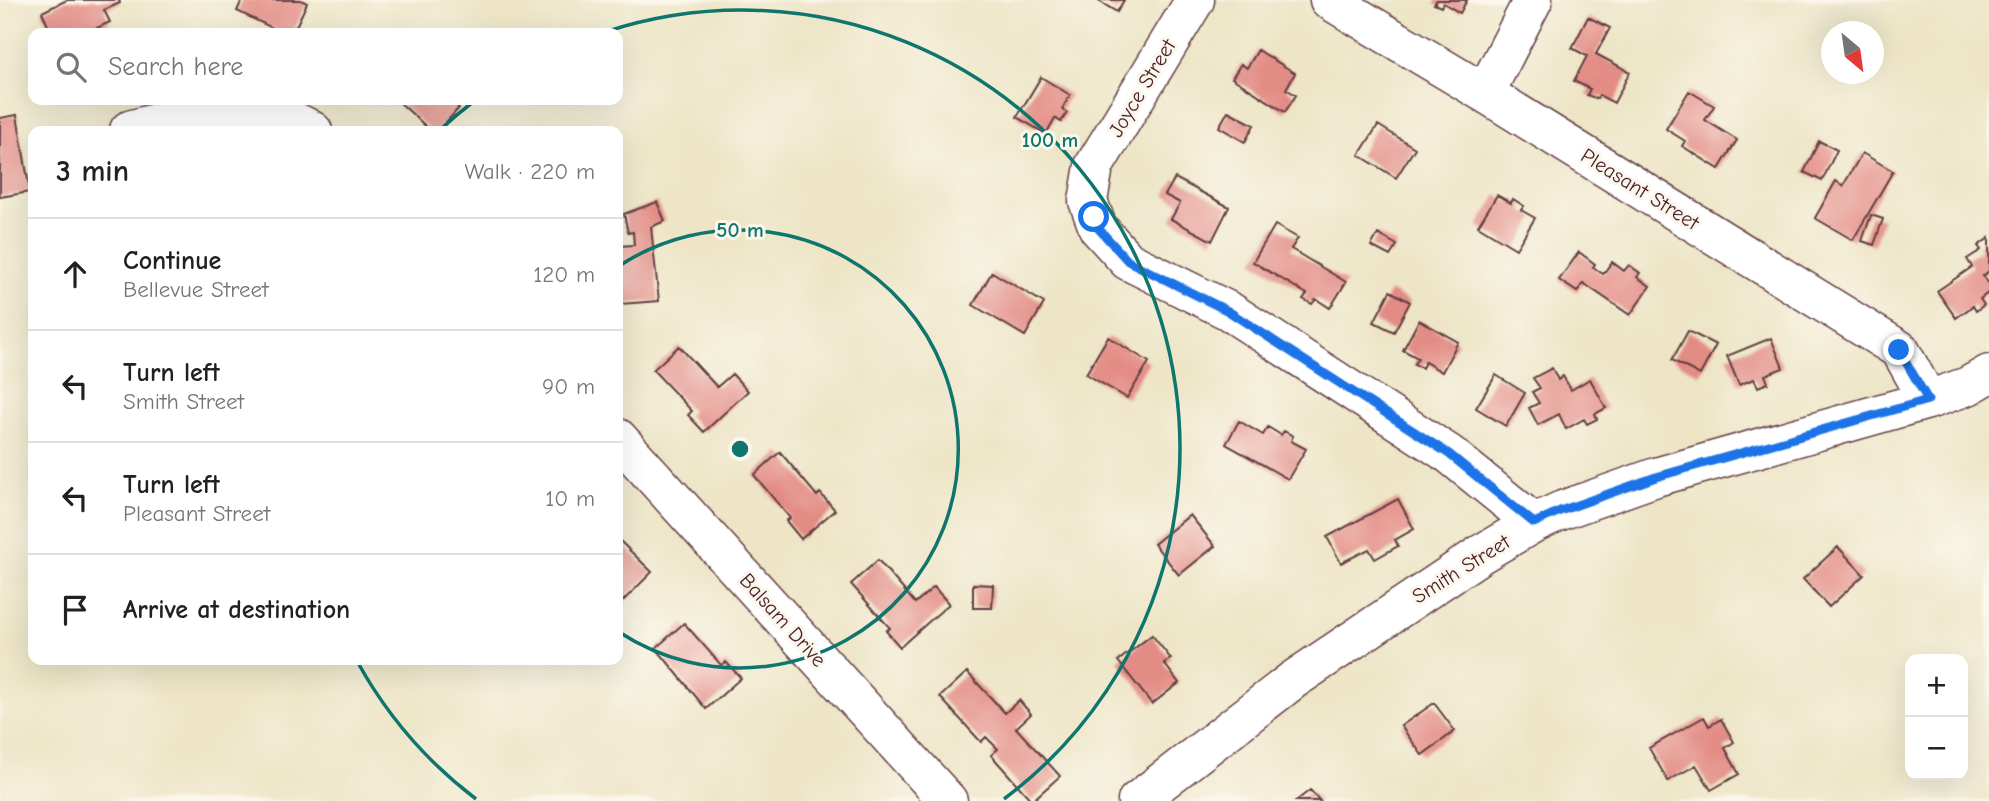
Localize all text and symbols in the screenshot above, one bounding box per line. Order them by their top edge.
north arrow [1821,21,1884,84]
search box [28,28,623,105]
street label: Joyce Street [1103,34,1181,141]
icon: search [52,48,90,86]
text: Search here [108,52,243,82]
text: 100 m [1022,128,1078,152]
street label: Pleasant Street [1577,143,1704,235]
text: 3 min [56,154,129,189]
text: Walk · 220 m [464,158,595,185]
route start [1078,201,1109,232]
text: 50 m [716,218,764,242]
text: Continue [123,246,221,276]
icon: ahead [56,255,94,293]
text: 120 m [533,261,595,288]
text: Bellevue Street [123,276,269,303]
route end [1883,334,1914,365]
text: Turn left [123,358,220,388]
icon: left [56,367,94,405]
text: 90 m [542,373,595,400]
text: Smith Street [123,388,244,415]
centre of rings [728,437,752,461]
text: Turn left [123,470,220,500]
icon: left [56,479,94,517]
text: 10 m [545,485,595,512]
text: Pleasant Street [123,500,270,527]
street label: Smith Street [1408,529,1515,608]
street label: Balsam Drive [735,568,831,672]
icon: arrive [56,591,94,629]
text: Arrive at destination [123,595,350,625]
map controls [1905,654,1968,780]
button: + [1905,654,1968,717]
button: − [1905,717,1968,780]

